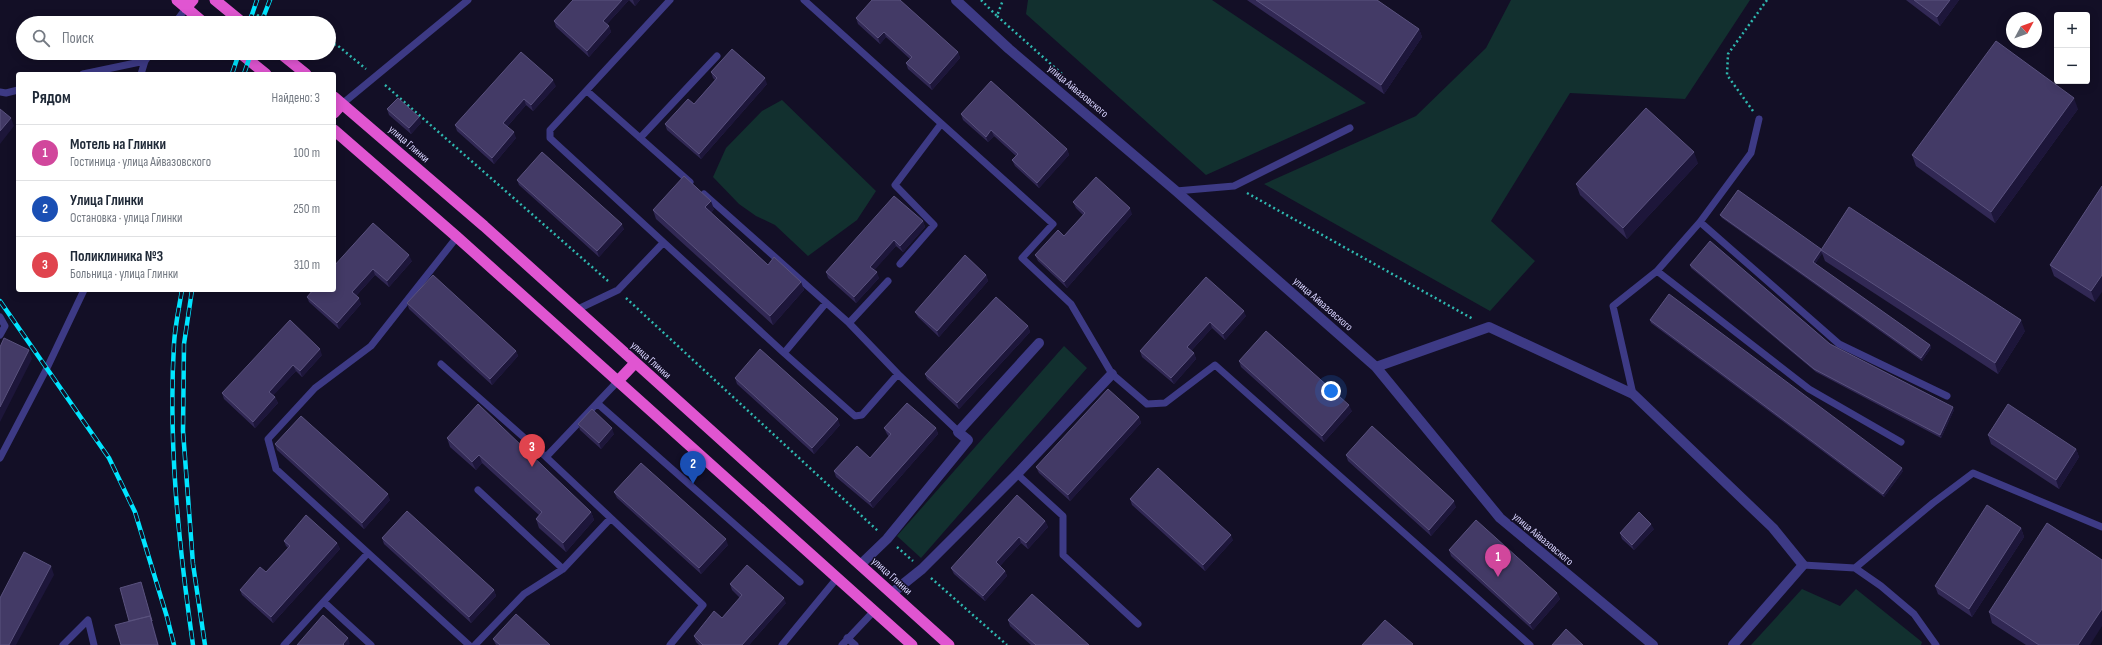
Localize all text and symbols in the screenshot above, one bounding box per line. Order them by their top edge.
north arrow [2006,12,2042,48]
map controls [2054,12,2090,84]
button: + [2054,12,2090,48]
search box [16,16,336,60]
icon: search [30,27,52,49]
text: Поиск [62,29,94,48]
button: − [2054,48,2090,84]
street label: улица Айвазовского [1045,62,1111,120]
text: Рядом [32,88,71,108]
text: Найдено: 3 [272,90,320,106]
street label: улица Глинки [386,123,432,165]
text: Мотель на Глинки [70,135,166,154]
text: 1 [42,145,48,161]
text: 100 m [293,145,320,161]
text: Гостиница · улица Айвазовского [70,154,211,170]
text: Улица Глинки [70,191,144,210]
text: 2 [42,201,48,217]
text: 250 m [293,201,320,217]
text: Остановка · улица Глинки [70,210,182,226]
text: Поликлиника №3 [70,247,163,266]
text: 3 [42,257,48,273]
text: 310 m [294,257,320,273]
text: Больница · улица Глинки [70,266,178,282]
street label: улица Айвазовского [1290,274,1356,334]
street label: улица Глинки [628,338,674,382]
your location [1321,381,1341,401]
pin: 3 [519,434,545,467]
pin: 2 [680,451,706,484]
street label: улица Айвазовского [1510,510,1576,568]
pin: 1 [1485,544,1511,577]
street label: улица Глинки [869,554,915,598]

